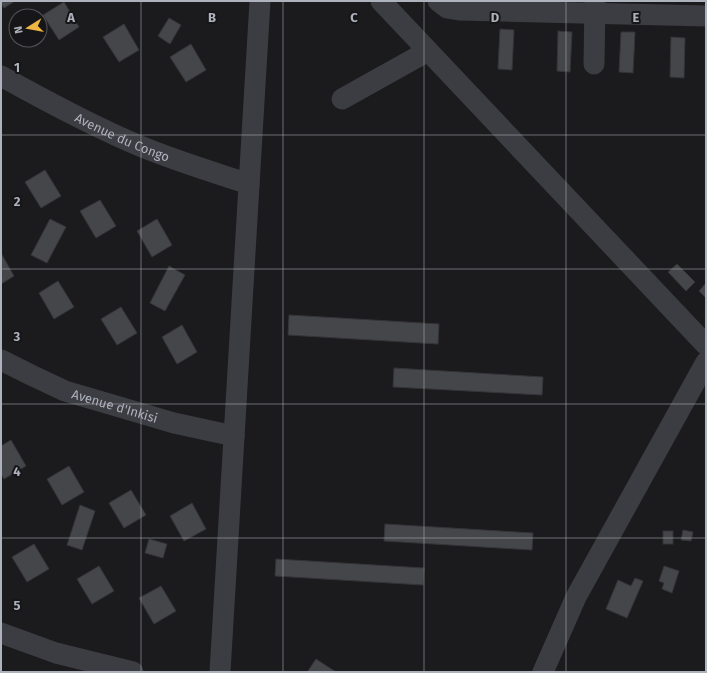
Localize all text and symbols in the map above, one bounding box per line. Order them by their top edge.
north arrow [8,8,48,48]
text: A [66,10,75,25]
text: B [208,10,216,25]
text: C [350,10,358,25]
text: D [491,10,500,25]
text: E [633,10,640,25]
text: N [12,25,26,35]
text: 1 [14,60,20,75]
street label: Avenue du Congo [73,110,172,164]
text: 2 [14,194,21,209]
text: 3 [13,329,21,344]
street label: Avenue d'Inkisi [70,386,160,425]
text: 4 [13,464,21,479]
text: 5 [14,598,21,613]

